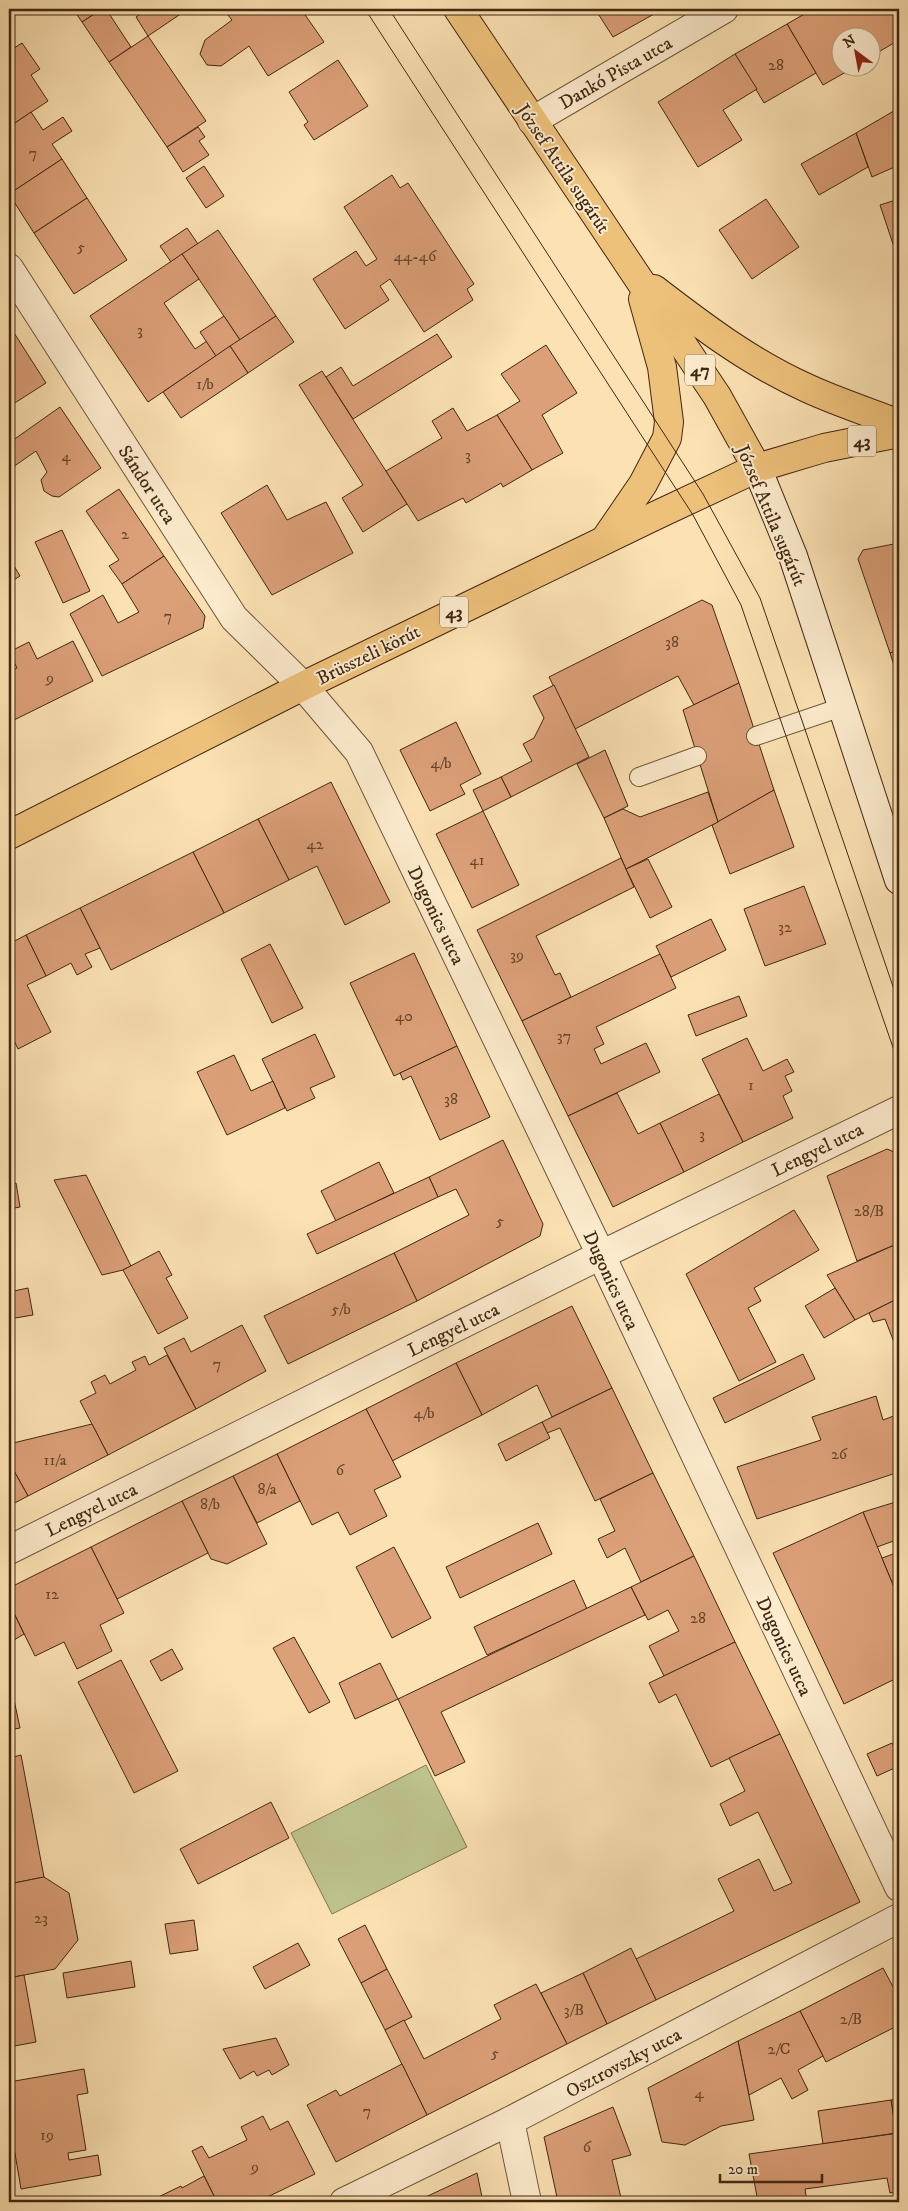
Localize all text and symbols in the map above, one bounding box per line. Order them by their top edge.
north arrow [830,28,880,78]
text: N [840,31,860,53]
street label: Dankó Pista utca [555,32,676,115]
house number: 28 [768,55,784,75]
street label: József Attila sugárút [510,98,615,238]
house number: 7 [29,143,37,163]
house number: 5 [77,237,85,257]
house number: 44-46 [394,246,437,266]
house number: 3 [137,320,143,340]
road number: 47 [685,354,715,386]
house number: 1/b [196,374,214,394]
road number: 43 [848,426,876,456]
street label: József Attila sugárút [730,440,811,590]
street label: Sándor utca [113,441,181,528]
house number: 3 [465,445,471,465]
house number: 4 [61,446,71,466]
house number: 2 [121,524,129,544]
road number: 43 [440,596,468,628]
house number: 7 [164,606,172,626]
street label: Brüsszeli körút [313,620,424,690]
house number: 38 [665,632,679,652]
house number: 9 [45,668,54,688]
house number: 4/b [430,753,452,773]
house number: 42 [306,834,324,854]
house number: 41 [469,850,485,870]
street label: Dugonics utca [402,863,469,969]
house number: 32 [778,917,792,937]
house number: 39 [510,945,524,965]
house number: 40 [395,1006,413,1026]
house number: 37 [557,1026,571,1046]
house number: 1 [748,1075,754,1095]
house number: 38 [444,1089,458,1109]
street label: Lengyel utca [768,1118,867,1182]
house number: 3 [699,1124,705,1144]
house number: 28/B [854,1201,884,1221]
house number: 5 [496,1211,504,1231]
street label: Dugonics utca [578,1227,644,1334]
street label: Lengyel utca [404,1298,503,1362]
house number: 5/b [331,1299,351,1319]
house number: 7 [213,1354,221,1374]
house number: 4/b [413,1403,435,1423]
house number: 26 [831,1444,848,1464]
house number: 11/a [44,1450,67,1470]
house number: 6 [336,1460,345,1480]
street label: Lengyel utca [42,1478,141,1542]
house number: 8/a [257,1479,277,1499]
house number: 8/b [200,1494,220,1514]
house number: 12 [45,1584,59,1604]
street label: Dugonics utca [751,1593,817,1700]
house number: 28 [690,1608,706,1628]
house number: 23 [34,1908,48,1928]
house number: 3/B [564,2000,584,2020]
house number: 2/B [840,2009,862,2029]
street label: Osztrovszky utca [562,2023,685,2103]
house number: 2/C [768,2039,790,2059]
house number: 5 [491,2043,499,2063]
house number: 4 [694,2083,704,2103]
house number: 7 [363,2101,371,2121]
house number: 19 [40,2125,54,2145]
house number: 6 [583,2137,592,2157]
scale bar [720,2151,823,2183]
house number: 9 [250,2157,259,2177]
text: 20 m [728,2160,758,2179]

